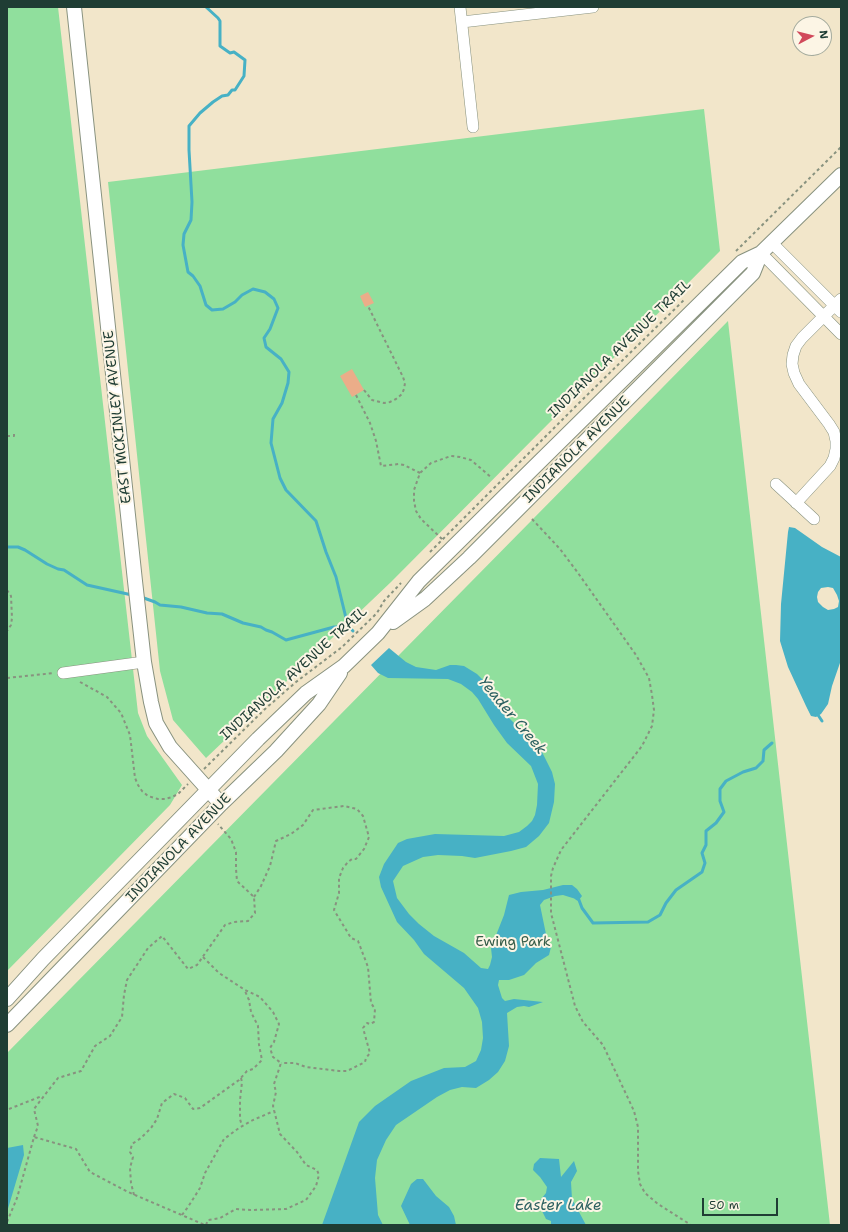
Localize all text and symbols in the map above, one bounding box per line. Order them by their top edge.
north arrow [792,16,832,56]
text: N [815,29,831,40]
street label: INDIANOLA AVENUE TRAIL [545,276,695,422]
street label: EAST MCKINLEY AVENUE [101,330,135,504]
street label: INDIANOLA AVENUE [520,393,634,507]
street label: INDIANOLA AVENUE TRAIL [217,604,371,744]
water label: Yeader Creek [474,673,550,759]
street label: INDIANOLA AVENUE [123,790,235,906]
park label: Ewing Park [475,934,551,950]
scale bar [704,1190,780,1216]
water label: Easter Lake [515,1197,601,1215]
text: 50 m [709,1197,739,1213]

